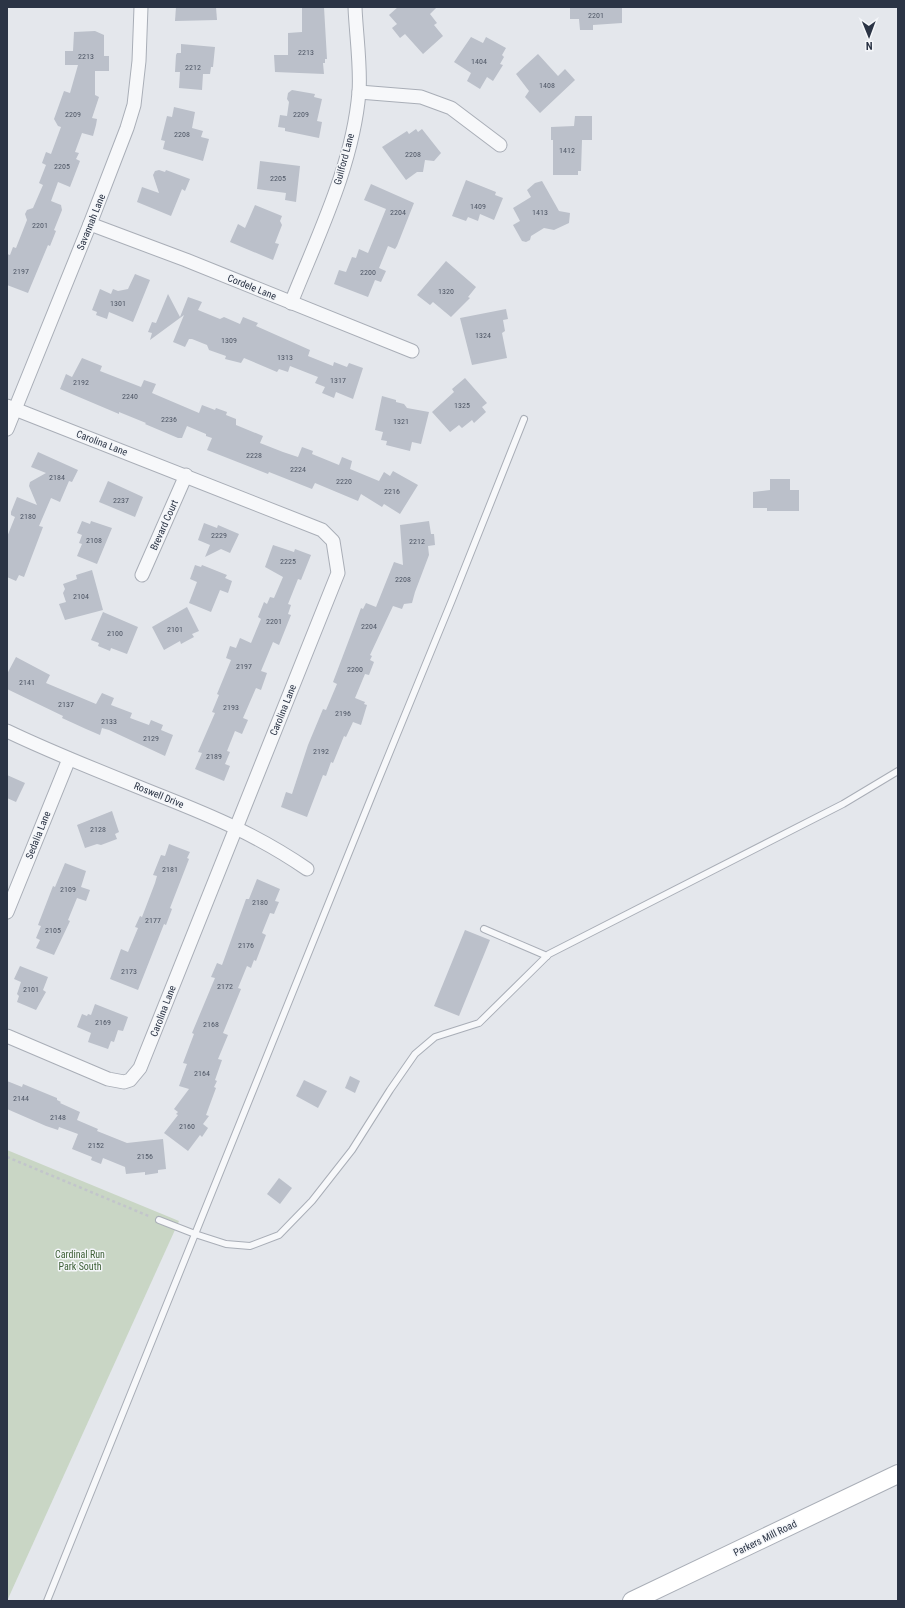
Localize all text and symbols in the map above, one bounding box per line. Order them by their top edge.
house number: 2201 [588,11,604,20]
north arrow [849,16,889,56]
text: N [865,39,873,52]
house number: 2213 [298,48,314,57]
house number: 2213 [78,52,94,61]
house number: 1404 [471,57,487,66]
house number: 2212 [185,63,201,72]
house number: 1408 [539,81,555,90]
house number: 2209 [65,110,81,119]
house number: 2209 [293,110,309,119]
house number: 2208 [174,130,190,139]
street label: Guilford Lane [332,132,356,186]
house number: 1412 [559,146,575,155]
house number: 2208 [405,150,421,159]
house number: 2205 [54,162,70,171]
house number: 2205 [270,174,286,183]
street label: Savannah Lane [75,192,107,252]
house number: 1409 [470,202,486,211]
house number: 2204 [390,208,406,217]
house number: 1413 [532,208,548,217]
house number: 2201 [32,221,48,230]
house number: 2197 [13,267,29,276]
house number: 2200 [360,268,376,277]
street label: Cordele Lane [226,272,278,302]
house number: 1320 [438,287,454,296]
house number: 1301 [110,299,126,308]
house number: 1324 [475,331,491,340]
house number: 1309 [221,336,237,345]
house number: 1313 [277,353,293,362]
house number: 1317 [330,376,346,385]
house number: 2192 [73,378,89,387]
house number: 2240 [122,392,138,401]
house number: 1325 [454,401,470,410]
house number: 2236 [161,415,177,424]
house number: 1321 [393,417,409,426]
street label: Carolina Lane [75,428,129,458]
house number: 2228 [246,451,262,460]
house number: 2224 [290,465,306,474]
house number: 2184 [49,473,65,482]
house number: 2220 [336,477,352,486]
house number: 2216 [384,487,400,496]
house number: 2237 [113,496,129,505]
street label: Brevard Court [148,498,180,552]
house number: 2180 [20,512,36,521]
house number: 2229 [211,531,227,540]
house number: 2108 [86,536,102,545]
house number: 2212 [409,537,425,546]
house number: 2225 [280,557,296,566]
house number: 2208 [395,575,411,584]
house number: 2104 [73,592,89,601]
house number: 2201 [266,617,282,626]
house number: 2204 [361,622,377,631]
house number: 2101 [167,625,183,634]
house number: 2100 [107,629,123,638]
house number: 2197 [236,662,252,671]
house number: 2200 [347,665,363,674]
house number: 2141 [19,678,35,687]
street label: Carolina Lane [268,683,298,737]
house number: 2137 [58,700,74,709]
house number: 2193 [223,703,239,712]
house number: 2196 [335,709,351,718]
house number: 2133 [101,717,117,726]
house number: 2129 [143,734,159,743]
house number: 2192 [313,747,329,756]
house number: 2189 [206,752,222,761]
street label: Roswell Drive [132,780,186,810]
street label: Sedalia Lane [23,809,53,860]
house number: 2128 [90,825,106,834]
house number: 2181 [162,865,178,874]
house number: 2109 [60,885,76,894]
house number: 2180 [252,898,268,907]
house number: 2177 [145,916,161,925]
house number: 2105 [45,926,61,935]
house number: 2176 [238,941,254,950]
house number: 2173 [121,967,137,976]
house number: 2172 [217,982,233,991]
street label: Carolina Lane [148,984,178,1038]
house number: 2101 [23,985,39,994]
house number: 2169 [95,1018,111,1027]
house number: 2168 [203,1020,219,1029]
house number: 2164 [194,1069,210,1078]
house number: 2144 [13,1094,29,1103]
house number: 2148 [50,1113,66,1122]
house number: 2160 [179,1122,195,1131]
house number: 2152 [88,1141,104,1150]
house number: 2156 [137,1152,153,1161]
park label: Cardinal Run Park South [55,1249,105,1272]
street label: Parkers Mill Road [732,1518,799,1558]

